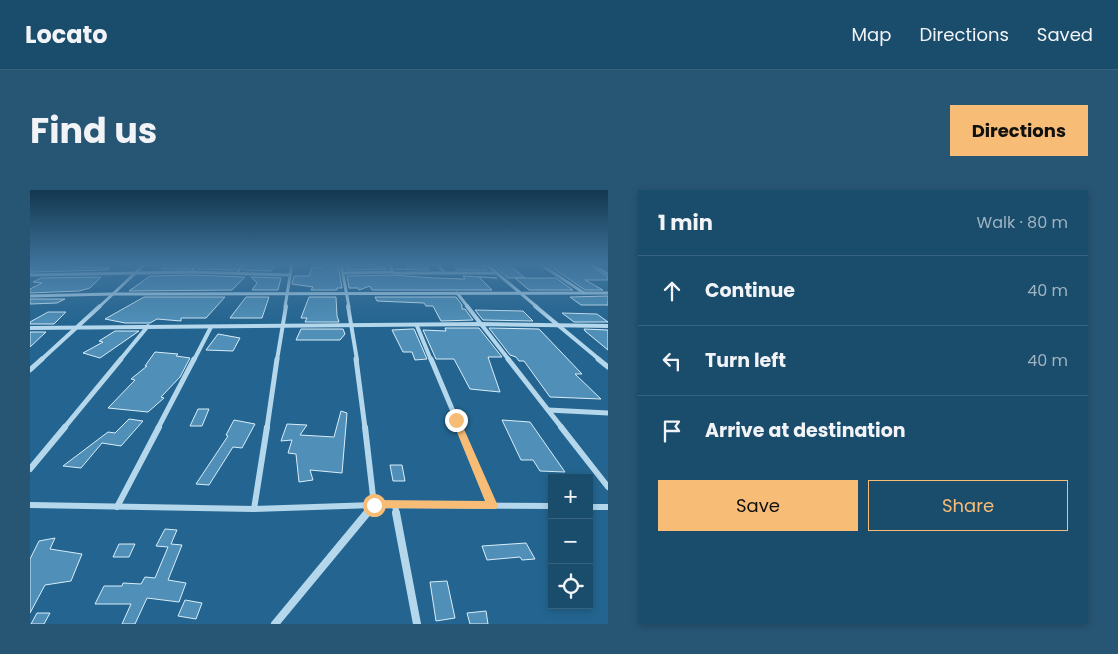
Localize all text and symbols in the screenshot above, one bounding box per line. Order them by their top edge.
text: Locato [25,18,108,51]
text: Map [852,22,891,47]
text: Directions [919,22,1009,47]
text: Saved [1037,22,1093,47]
button: Directions [950,105,1088,156]
text: Find us [30,106,157,155]
text: 1 min [658,208,713,237]
text: Walk · 80 m [977,211,1068,234]
icon: ahead [658,277,686,305]
text: Continue [705,277,795,304]
text: 40 m [1027,279,1068,302]
icon: left [658,347,686,375]
text: Turn left [705,347,786,374]
text: 40 m [1027,349,1068,372]
route end [445,409,468,432]
icon: arrive [658,417,686,445]
text: Arrive at destination [705,417,906,444]
map controls [548,474,593,609]
button: + [548,474,593,519]
button: Save [658,480,858,531]
button: Share [868,480,1068,531]
route start [363,494,386,517]
button: − [548,519,593,564]
button: locate [548,564,593,609]

